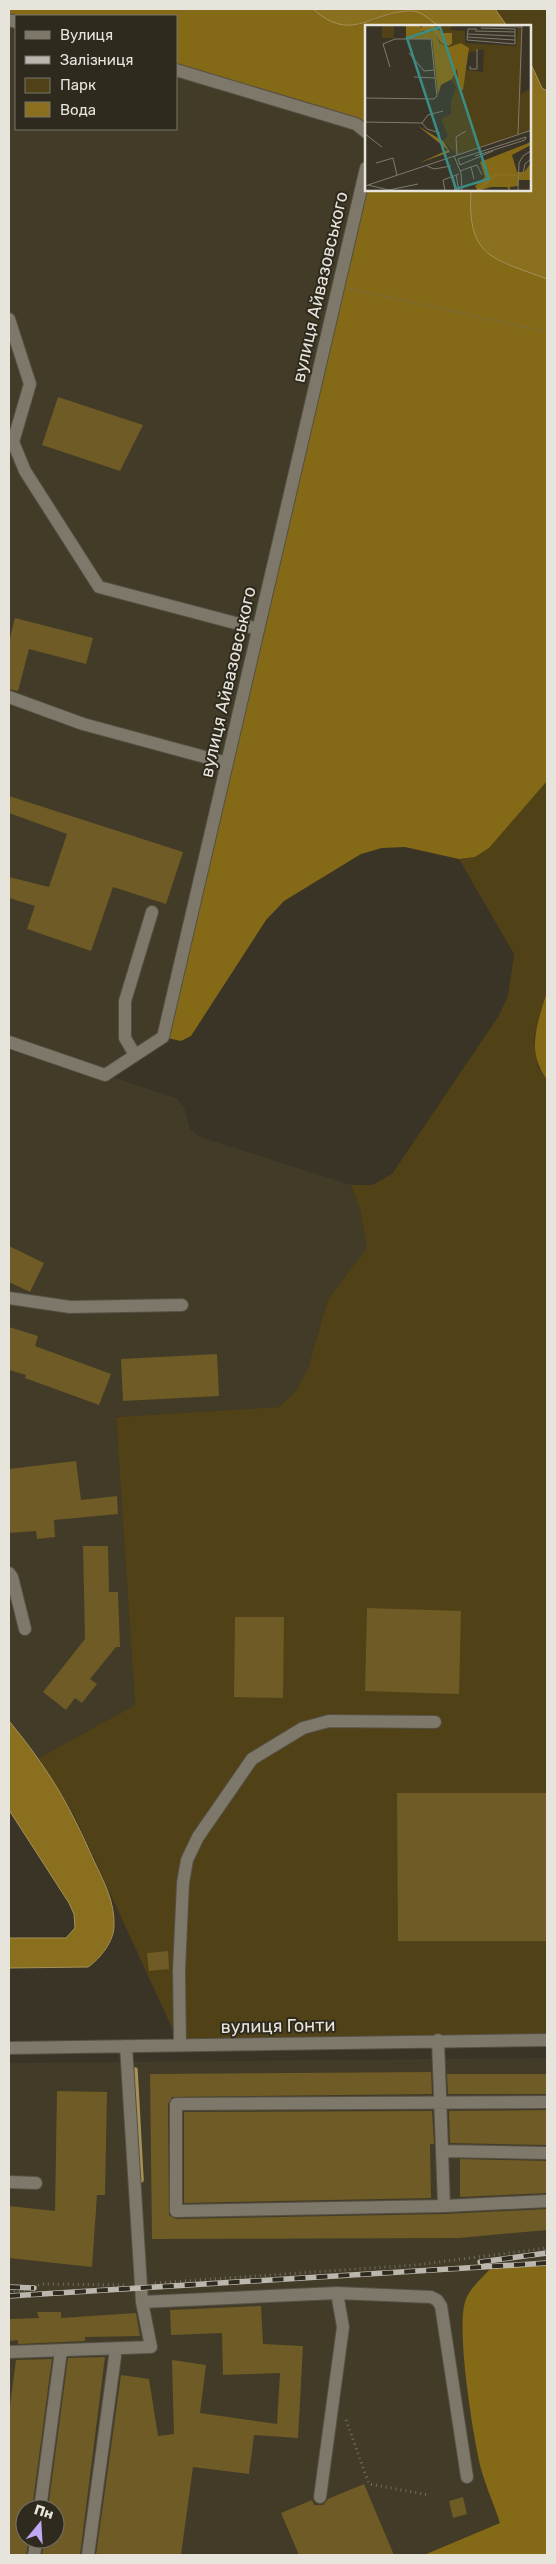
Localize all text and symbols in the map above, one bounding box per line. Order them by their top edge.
legend [15,15,178,130]
inset map [365,25,531,191]
text: Вулиця [60,26,113,44]
text: Залізниця [60,51,133,69]
text: Парк [60,76,96,94]
text: Вода [60,101,96,119]
street label: вулиця Айвазовського [287,189,353,385]
street label: вулиця Айвазовського [195,584,261,780]
street label: вулиця Гонти [220,2014,336,2038]
north arrow [15,2499,65,2549]
text: Пн [32,2501,56,2523]

